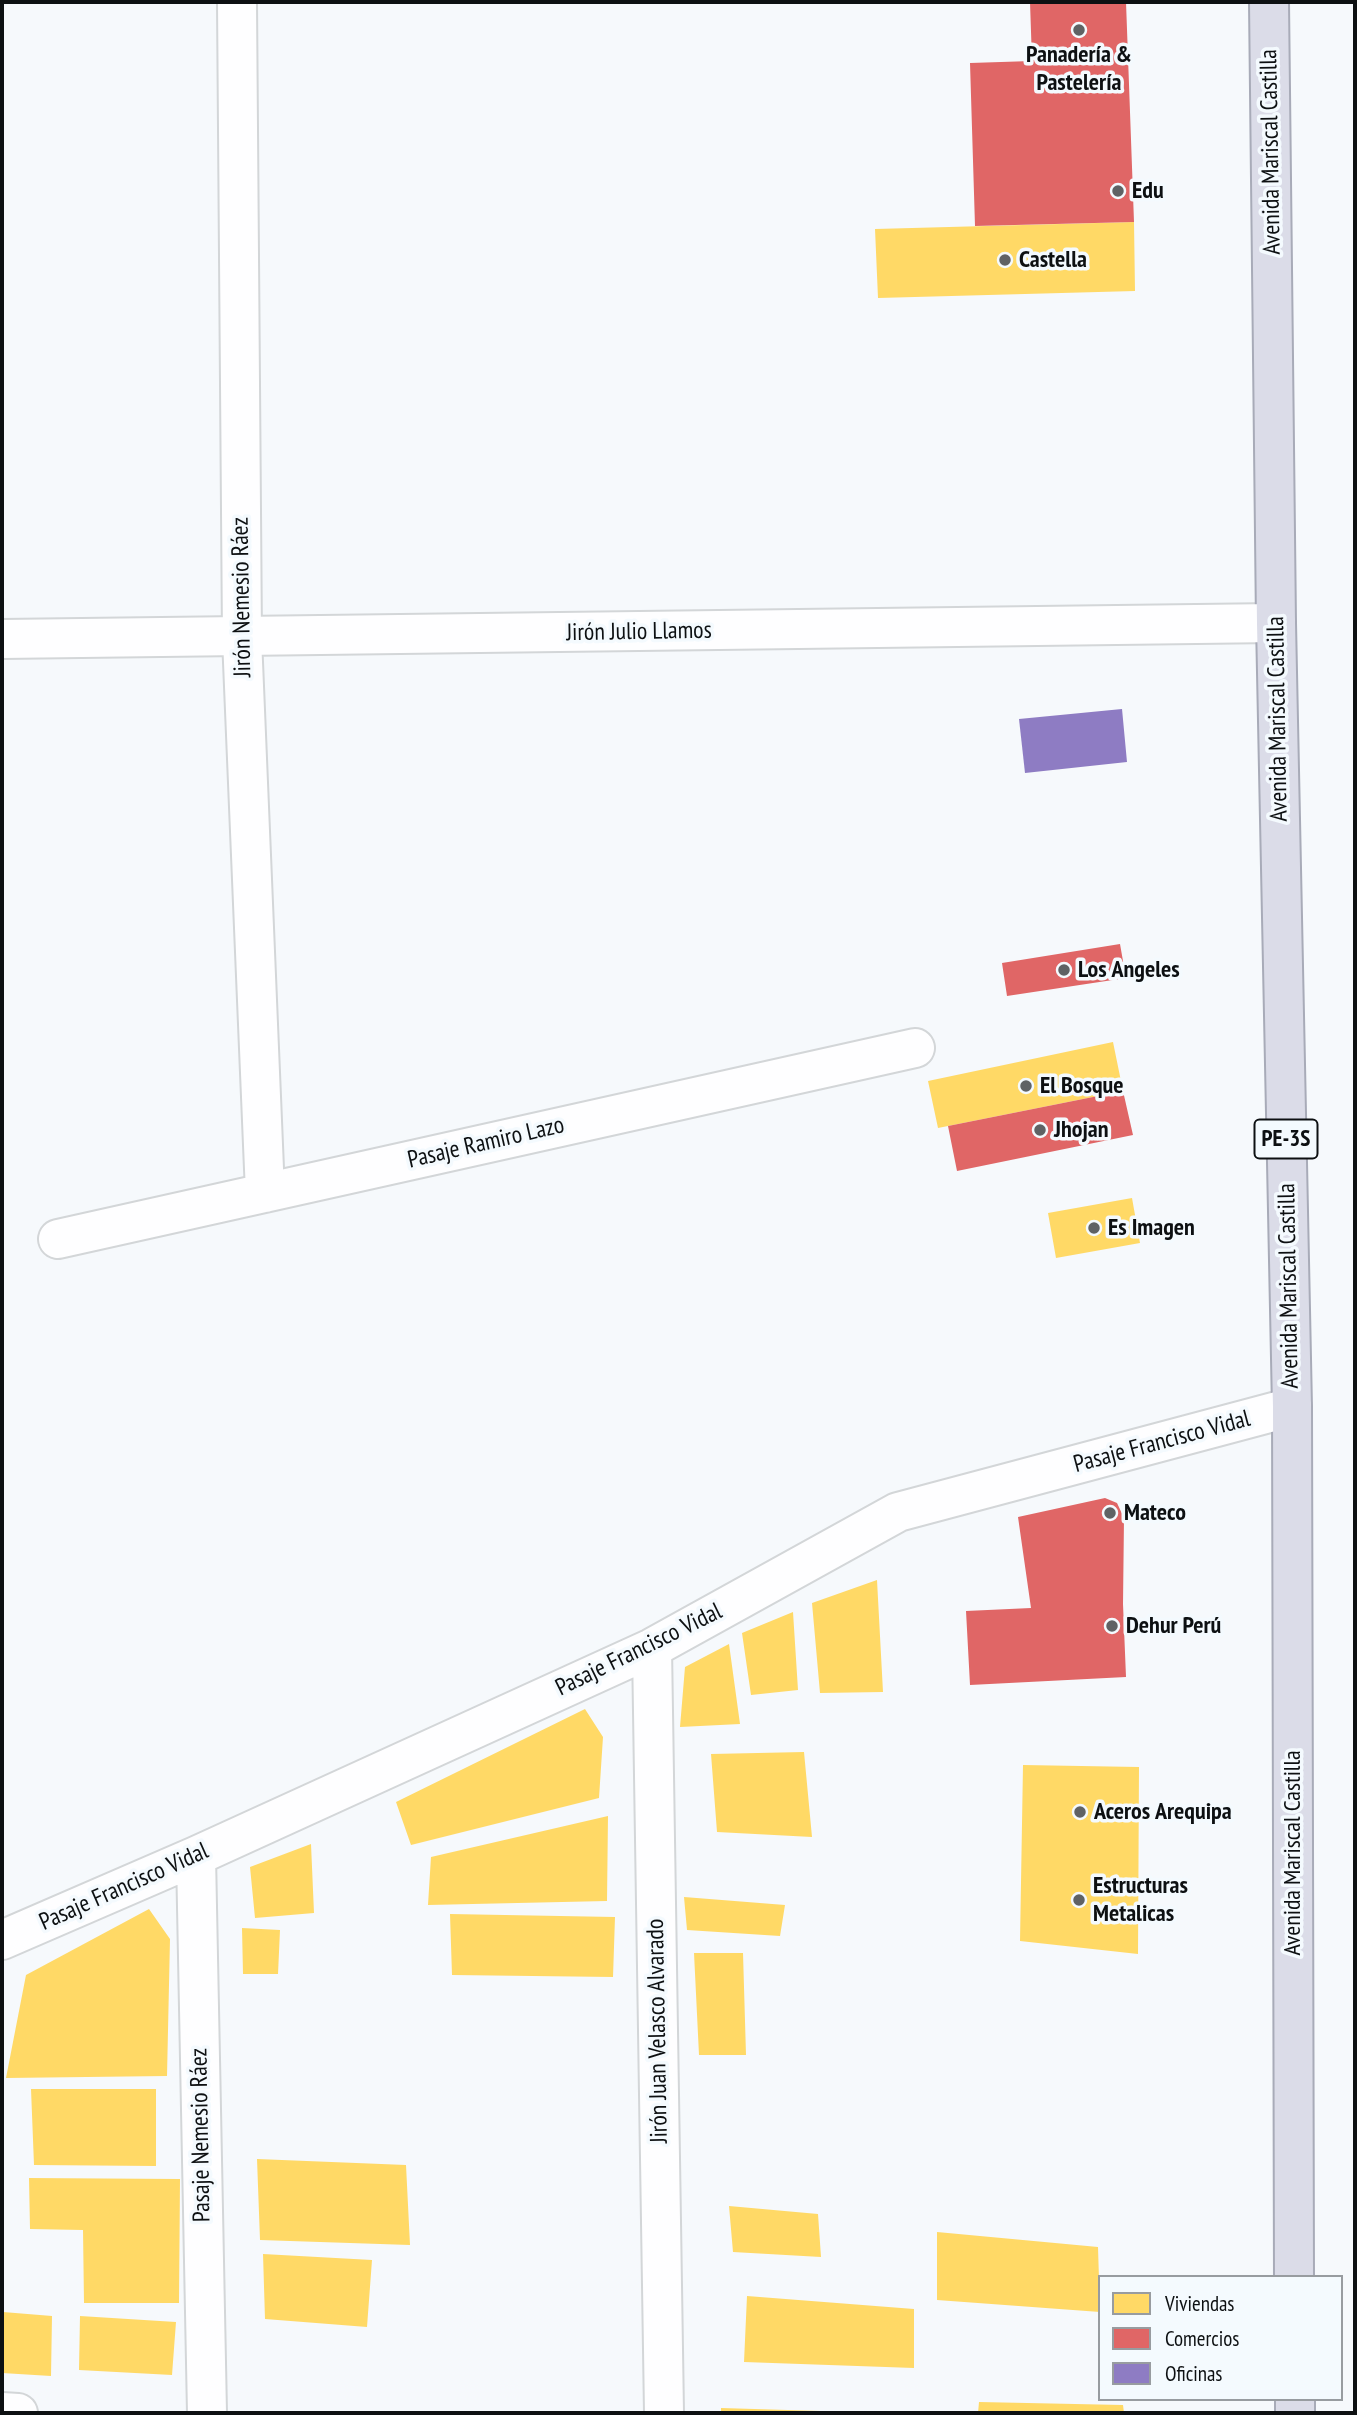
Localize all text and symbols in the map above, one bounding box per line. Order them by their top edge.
marker: Panadería & Pastelería [1071,22,1087,38]
place label: Panadería & Pastelería [1026,41,1132,97]
street label: Avenida Mariscal Castilla [1255,49,1287,255]
place label: Edu [1132,177,1164,205]
marker: Edu [1110,183,1126,199]
place label: Castella [1019,246,1087,274]
marker: Castella [997,252,1013,268]
street label: Jirón Nemesio Ráez [226,517,258,677]
street label: Jirón Julio Llamos [566,616,712,648]
street label: Avenida Mariscal Castilla [1262,616,1294,822]
place label: Los Angeles [1078,956,1180,984]
marker: Los Angeles [1056,962,1072,978]
place label: El Bosque [1040,1072,1124,1100]
marker: El Bosque [1018,1078,1034,1094]
street label: Pasaje Ramiro Lazo [405,1111,567,1175]
place label: Jhojan [1054,1116,1108,1144]
road number: PE-3S [1254,1120,1318,1158]
marker: Jhojan [1032,1122,1048,1138]
street label: Avenida Mariscal Castilla [1273,1183,1305,1389]
place label: Es Imagen [1108,1214,1195,1242]
marker: Es Imagen [1086,1220,1102,1236]
street label: Pasaje Francisco Vidal [1071,1405,1253,1479]
place label: Mateco [1124,1499,1186,1527]
marker: Mateco [1102,1505,1118,1521]
street label: Pasaje Francisco Vidal [551,1597,727,1703]
place label: Dehur Perú [1126,1612,1221,1640]
marker: Dehur Perú [1104,1618,1120,1634]
street label: Avenida Mariscal Castilla [1279,1750,1307,1956]
place label: Aceros Arequipa [1094,1798,1232,1826]
marker: Aceros Arequipa [1072,1804,1088,1820]
street label: Pasaje Francisco Vidal [35,1837,213,1937]
place label: Estructuras Metalicas [1093,1872,1188,1928]
marker: Estructuras Metalicas [1071,1892,1087,1908]
street label: Jirón Juan Velasco Alvarado [642,1919,674,2143]
street label: Pasaje Nemesio Ráez [185,2048,217,2222]
legend [1098,2275,1343,2401]
text: Viviendas [1165,2290,1234,2317]
text: Comercios [1165,2325,1239,2352]
text: Oficinas [1165,2360,1222,2387]

